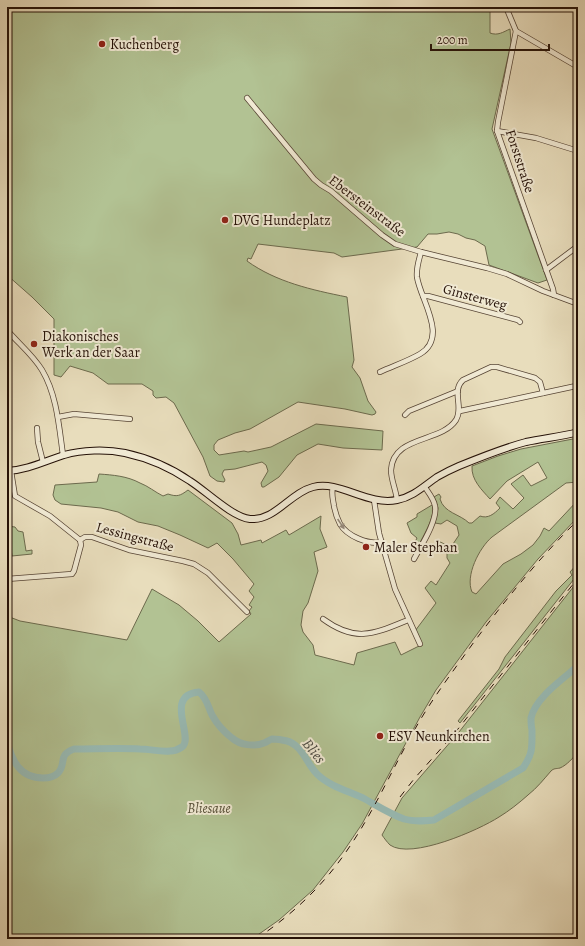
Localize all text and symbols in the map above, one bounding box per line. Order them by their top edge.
scale bar [431,26,549,52]
text: 200 m [437,32,468,48]
place label: Kuchenberg [110,35,179,54]
marker: Kuchenberg [97,39,107,49]
street label: Forststraße [501,127,539,195]
street label: Ebersteinstraße [325,171,409,241]
place label: DVG Hundeplatz [233,211,331,230]
marker: DVG Hundeplatz [220,215,230,225]
street label: Ginsterweg [441,279,509,315]
place label: Diakonisches Werk an der Saar [41,327,140,362]
marker: Diakonisches Werk an der Saar [29,339,39,349]
street label: Lessingstraße [94,517,176,557]
one-way arrow [337,519,345,529]
place label: Maler Stephan [374,538,458,557]
marker: Maler Stephan [361,542,371,552]
place label: ESV Neunkirchen [388,727,490,746]
marker: ESV Neunkirchen [375,731,385,741]
water label: Blies [298,734,330,768]
park label: Bliesaue [187,799,231,818]

